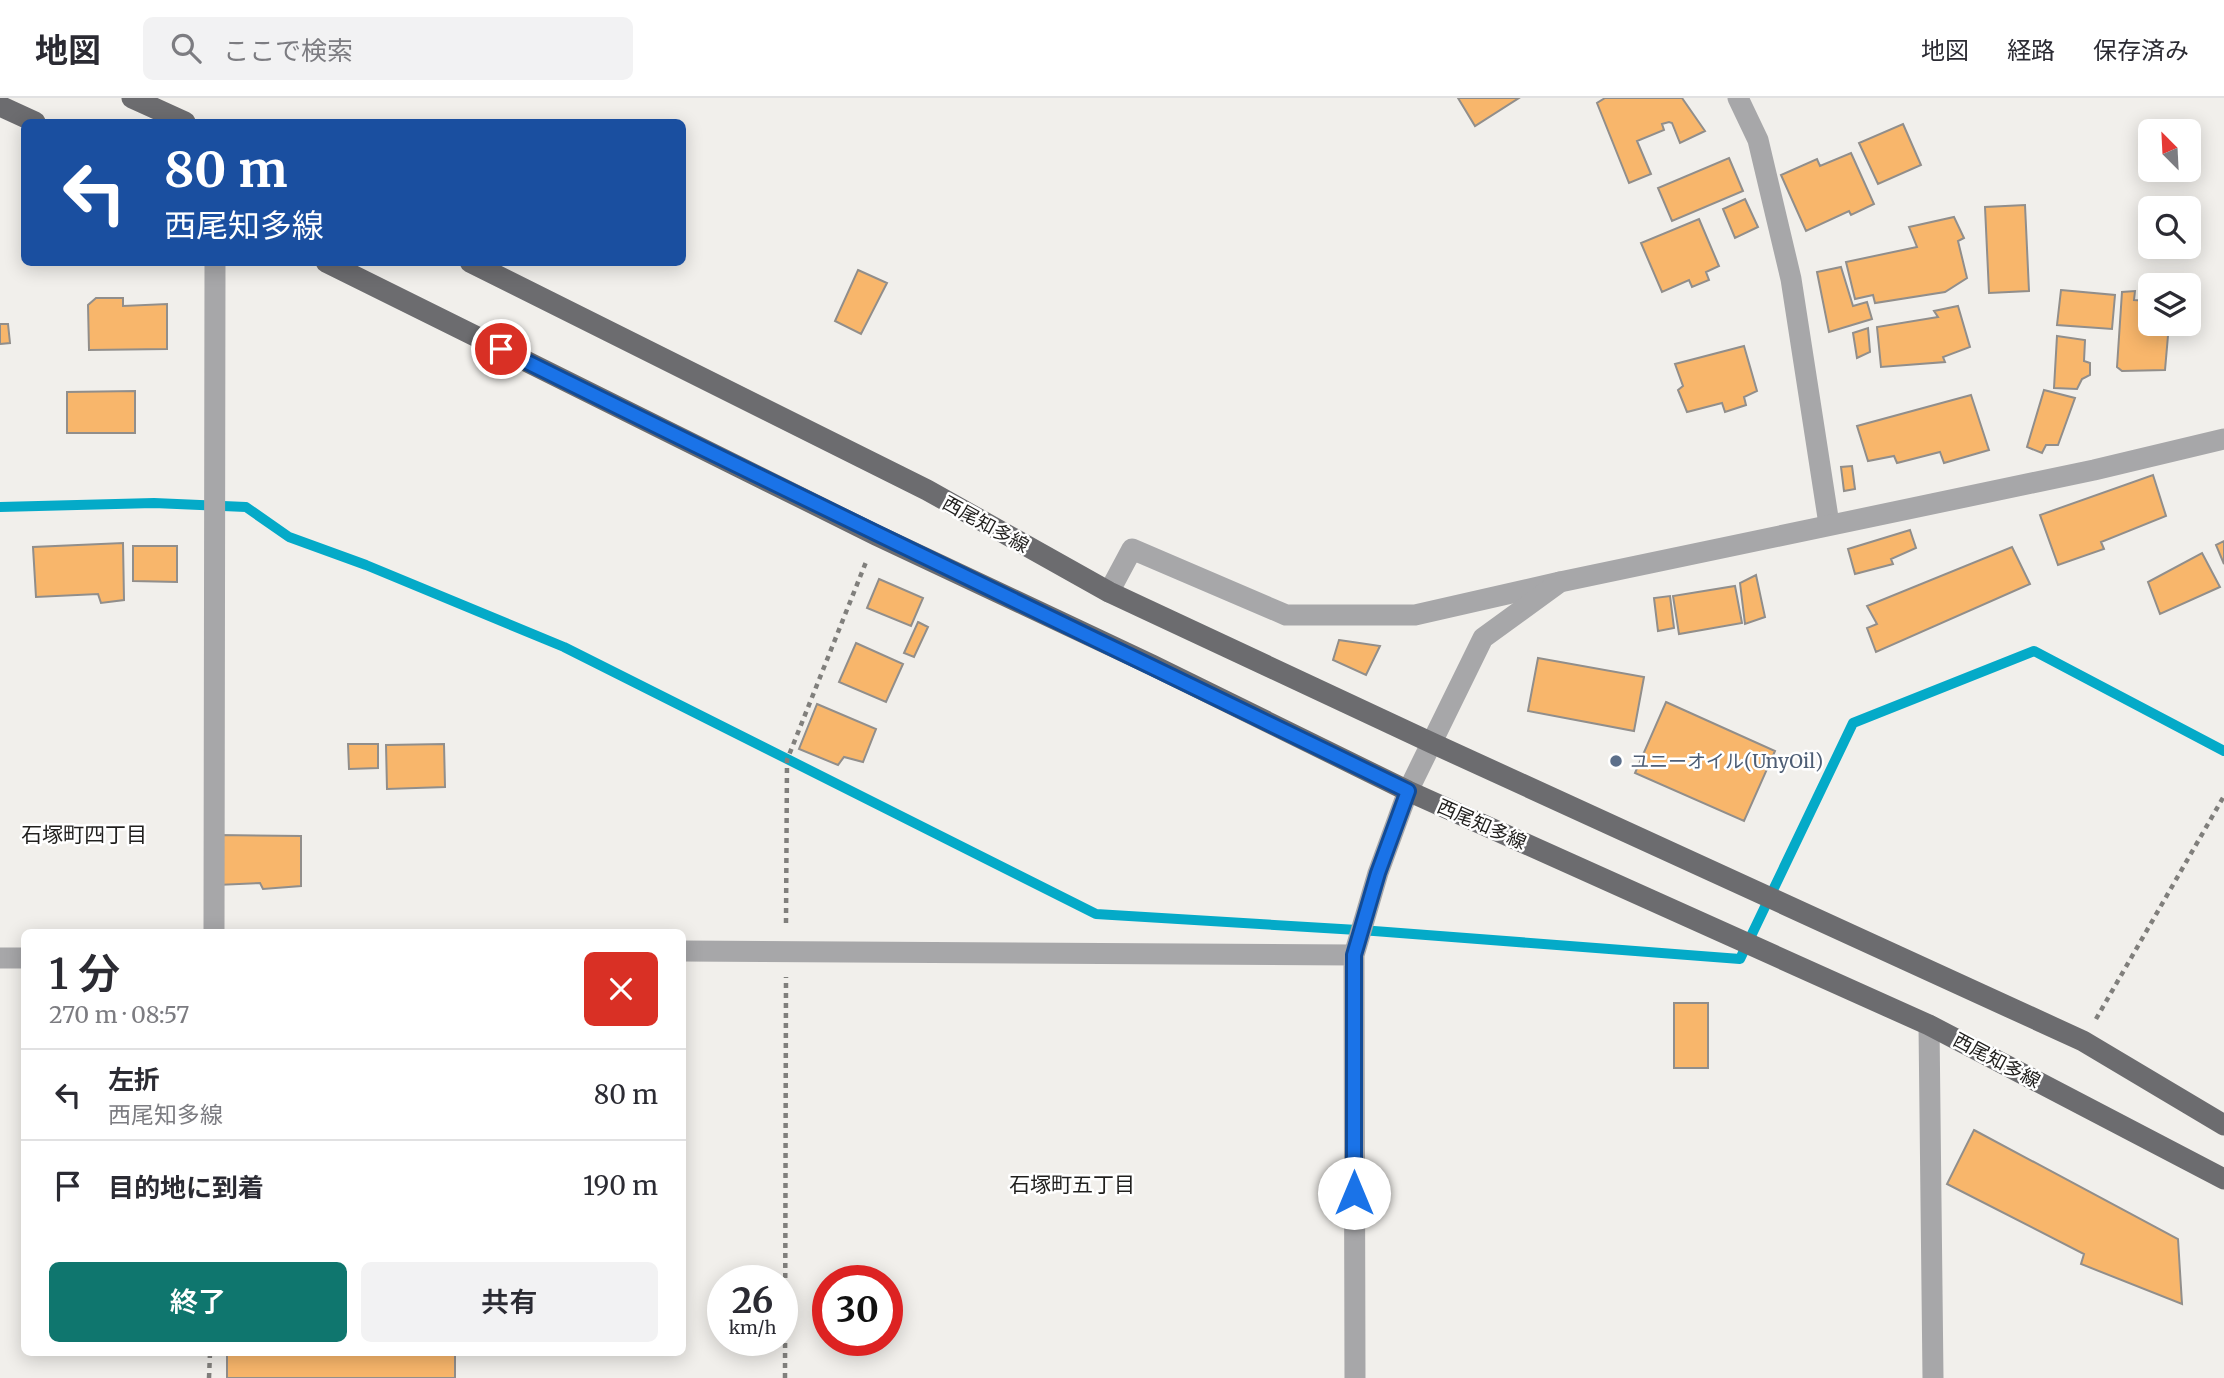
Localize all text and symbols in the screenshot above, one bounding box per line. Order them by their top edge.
search box [143,17,633,80]
icon: search [167,29,205,67]
text: 地図 [35,30,101,71]
text: ここで検索 [223,34,353,67]
text: 地図 [1921,35,1969,66]
text: 経路 [2007,35,2055,66]
text: 保存済み [2093,35,2189,66]
north arrow [2138,119,2202,182]
map controls [2138,119,2201,336]
text: 80 m [164,139,287,200]
icon: left [49,147,140,238]
button: search [2138,196,2201,259]
text: 西尾知多線 [164,206,324,246]
button: layers [2138,273,2201,336]
pin [471,319,531,379]
icon: arrive [482,330,520,368]
street label: 西尾知多線 [939,490,1033,558]
place label: ユニーオイル(UnyOil) [1630,749,1823,773]
marker: ユニーオイル(UnyOil) [1608,753,1624,769]
street label: 西尾知多線 [1434,794,1530,854]
district label: 石塚町四丁目 [21,821,147,848]
text: 1 分 [49,948,120,1000]
button: close [584,952,658,1026]
text: 270 m · 08:57 [49,1000,189,1029]
street label: 西尾知多線 [1949,1027,2045,1093]
text: 左折 [108,1063,160,1096]
icon: left [49,1076,87,1114]
text: 80 m [594,1078,658,1111]
text: 西尾知多線 [108,1100,223,1129]
position arrow [1317,1156,1391,1230]
icon: arrive [49,1167,87,1205]
text: 190 m [583,1169,658,1202]
text: 目的地に到着 [108,1171,264,1204]
district label: 石塚町五丁目 [1009,1171,1135,1198]
button: 終了 [49,1262,347,1342]
button: 共有 [361,1262,658,1342]
speed limit sign: 30 [812,1265,903,1356]
text: 26 [732,1279,773,1323]
text: km/h [729,1316,776,1339]

